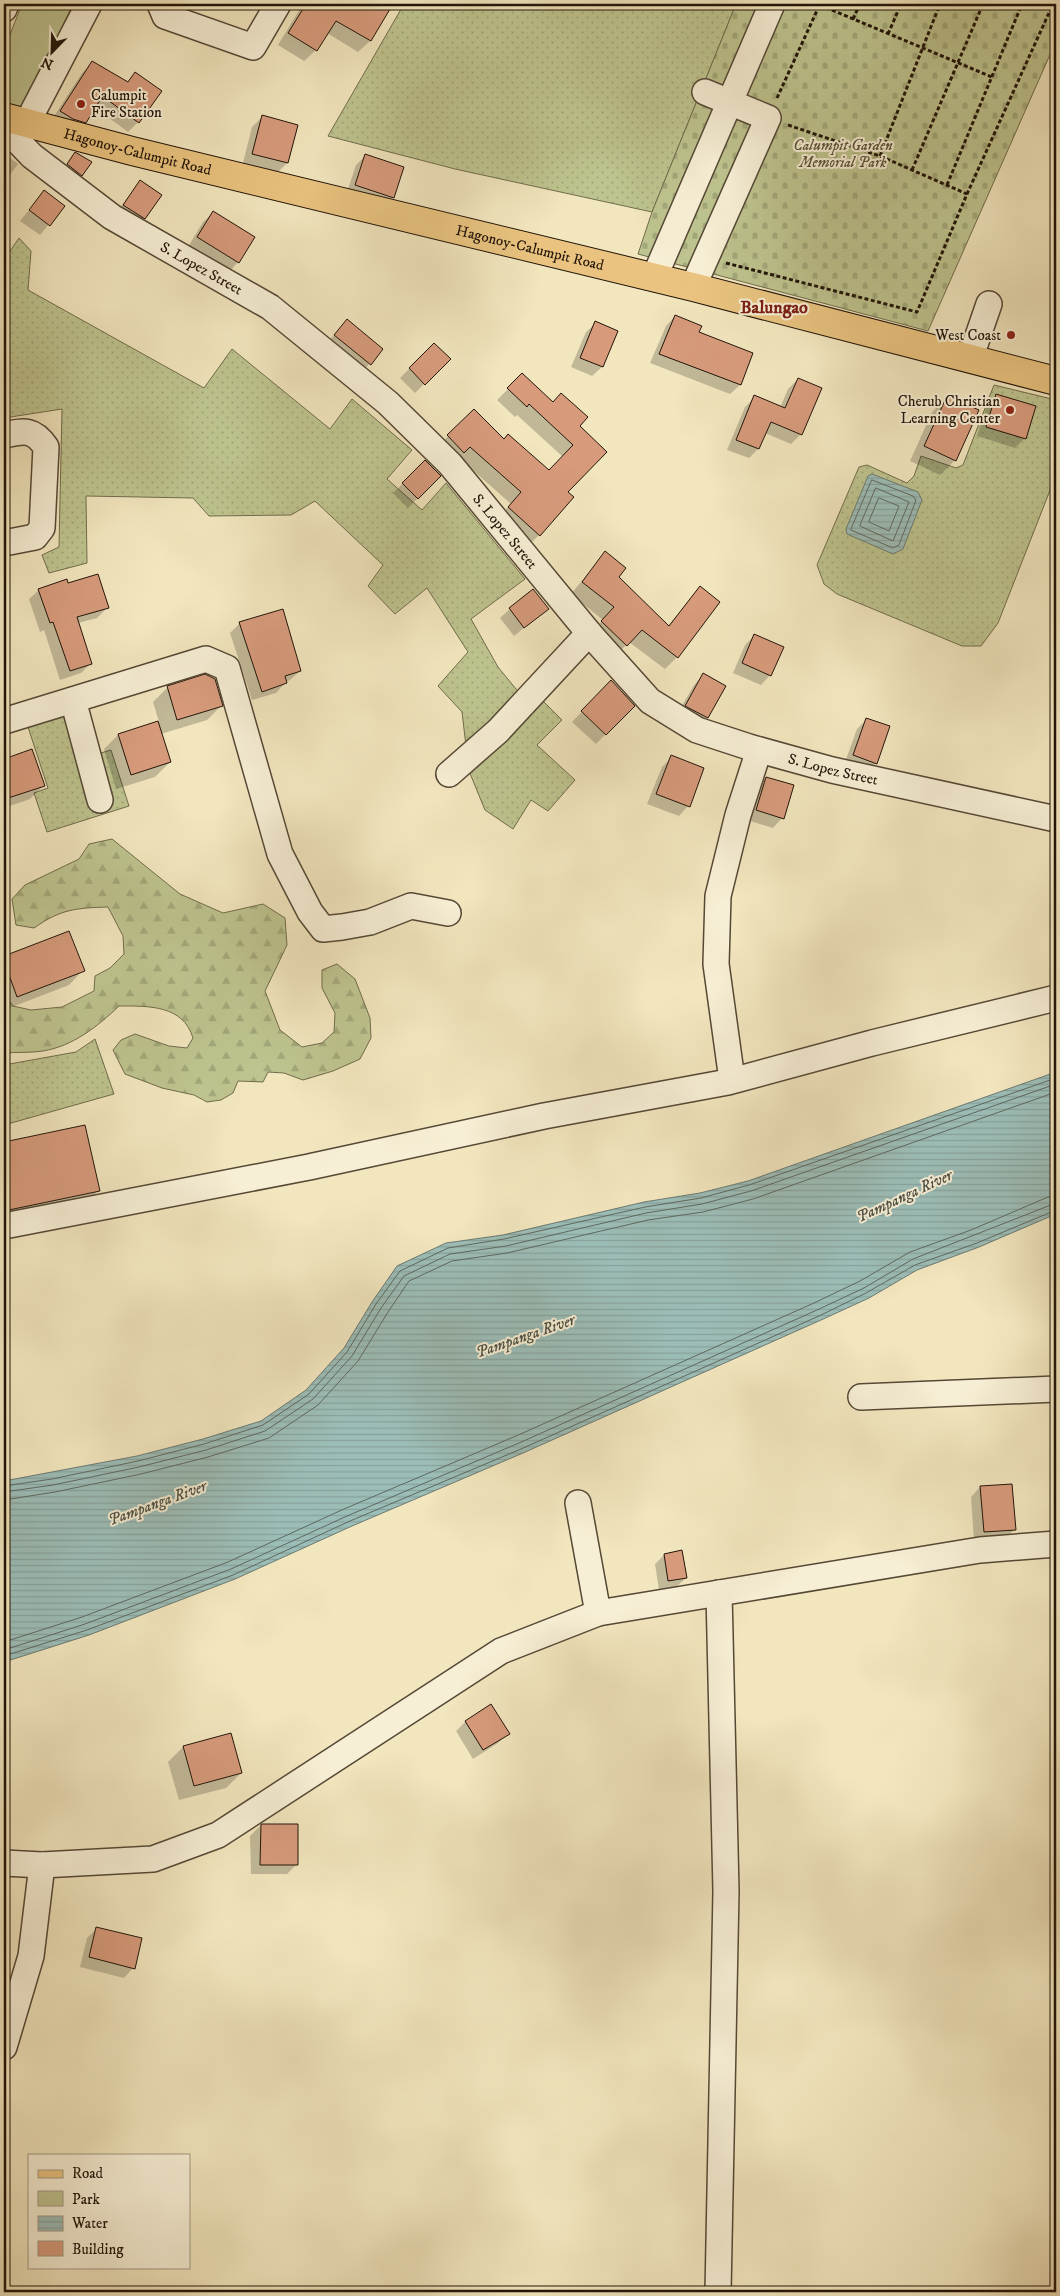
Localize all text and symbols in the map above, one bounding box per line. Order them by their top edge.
north arrow [28,28,78,78]
text: N [38,52,56,74]
place label: Calumpit Fire Station [91,86,162,122]
marker: Calumpit Fire Station [75,98,87,110]
street label: Hagonoy-Calumpit Road [61,124,214,180]
park label: Calumpit Garden Memorial Park [793,136,893,172]
street label: Hagonoy-Calumpit Road [454,221,606,275]
street label: S. Lopez Street [157,237,246,300]
district label: Balungao [740,297,808,319]
place label: West Coast [934,326,1001,345]
marker: West Coast [1005,329,1017,341]
place label: Cherub Christian Learning Center [898,392,1000,428]
marker: Cherub Christian Learning Center [1004,404,1016,416]
street label: S. Lopez Street [468,490,542,573]
street label: S. Lopez Street [786,749,880,790]
water label: Pampanga River [853,1164,957,1227]
water label: Pampanga River [473,1309,579,1362]
water label: Pampanga River [105,1475,211,1530]
legend [28,2154,190,2268]
text: Road [72,2164,104,2183]
text: Park [72,2190,101,2209]
text: Water [71,2214,108,2233]
text: Building [72,2240,124,2259]

